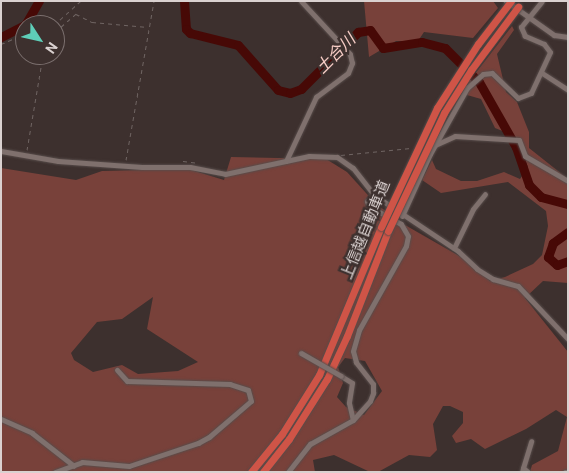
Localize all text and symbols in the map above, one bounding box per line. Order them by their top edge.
north arrow [15,15,65,65]
water label: 土合川 [312,30,360,78]
text: N [42,39,61,57]
street label: 上信越自動車道 [338,178,394,282]

